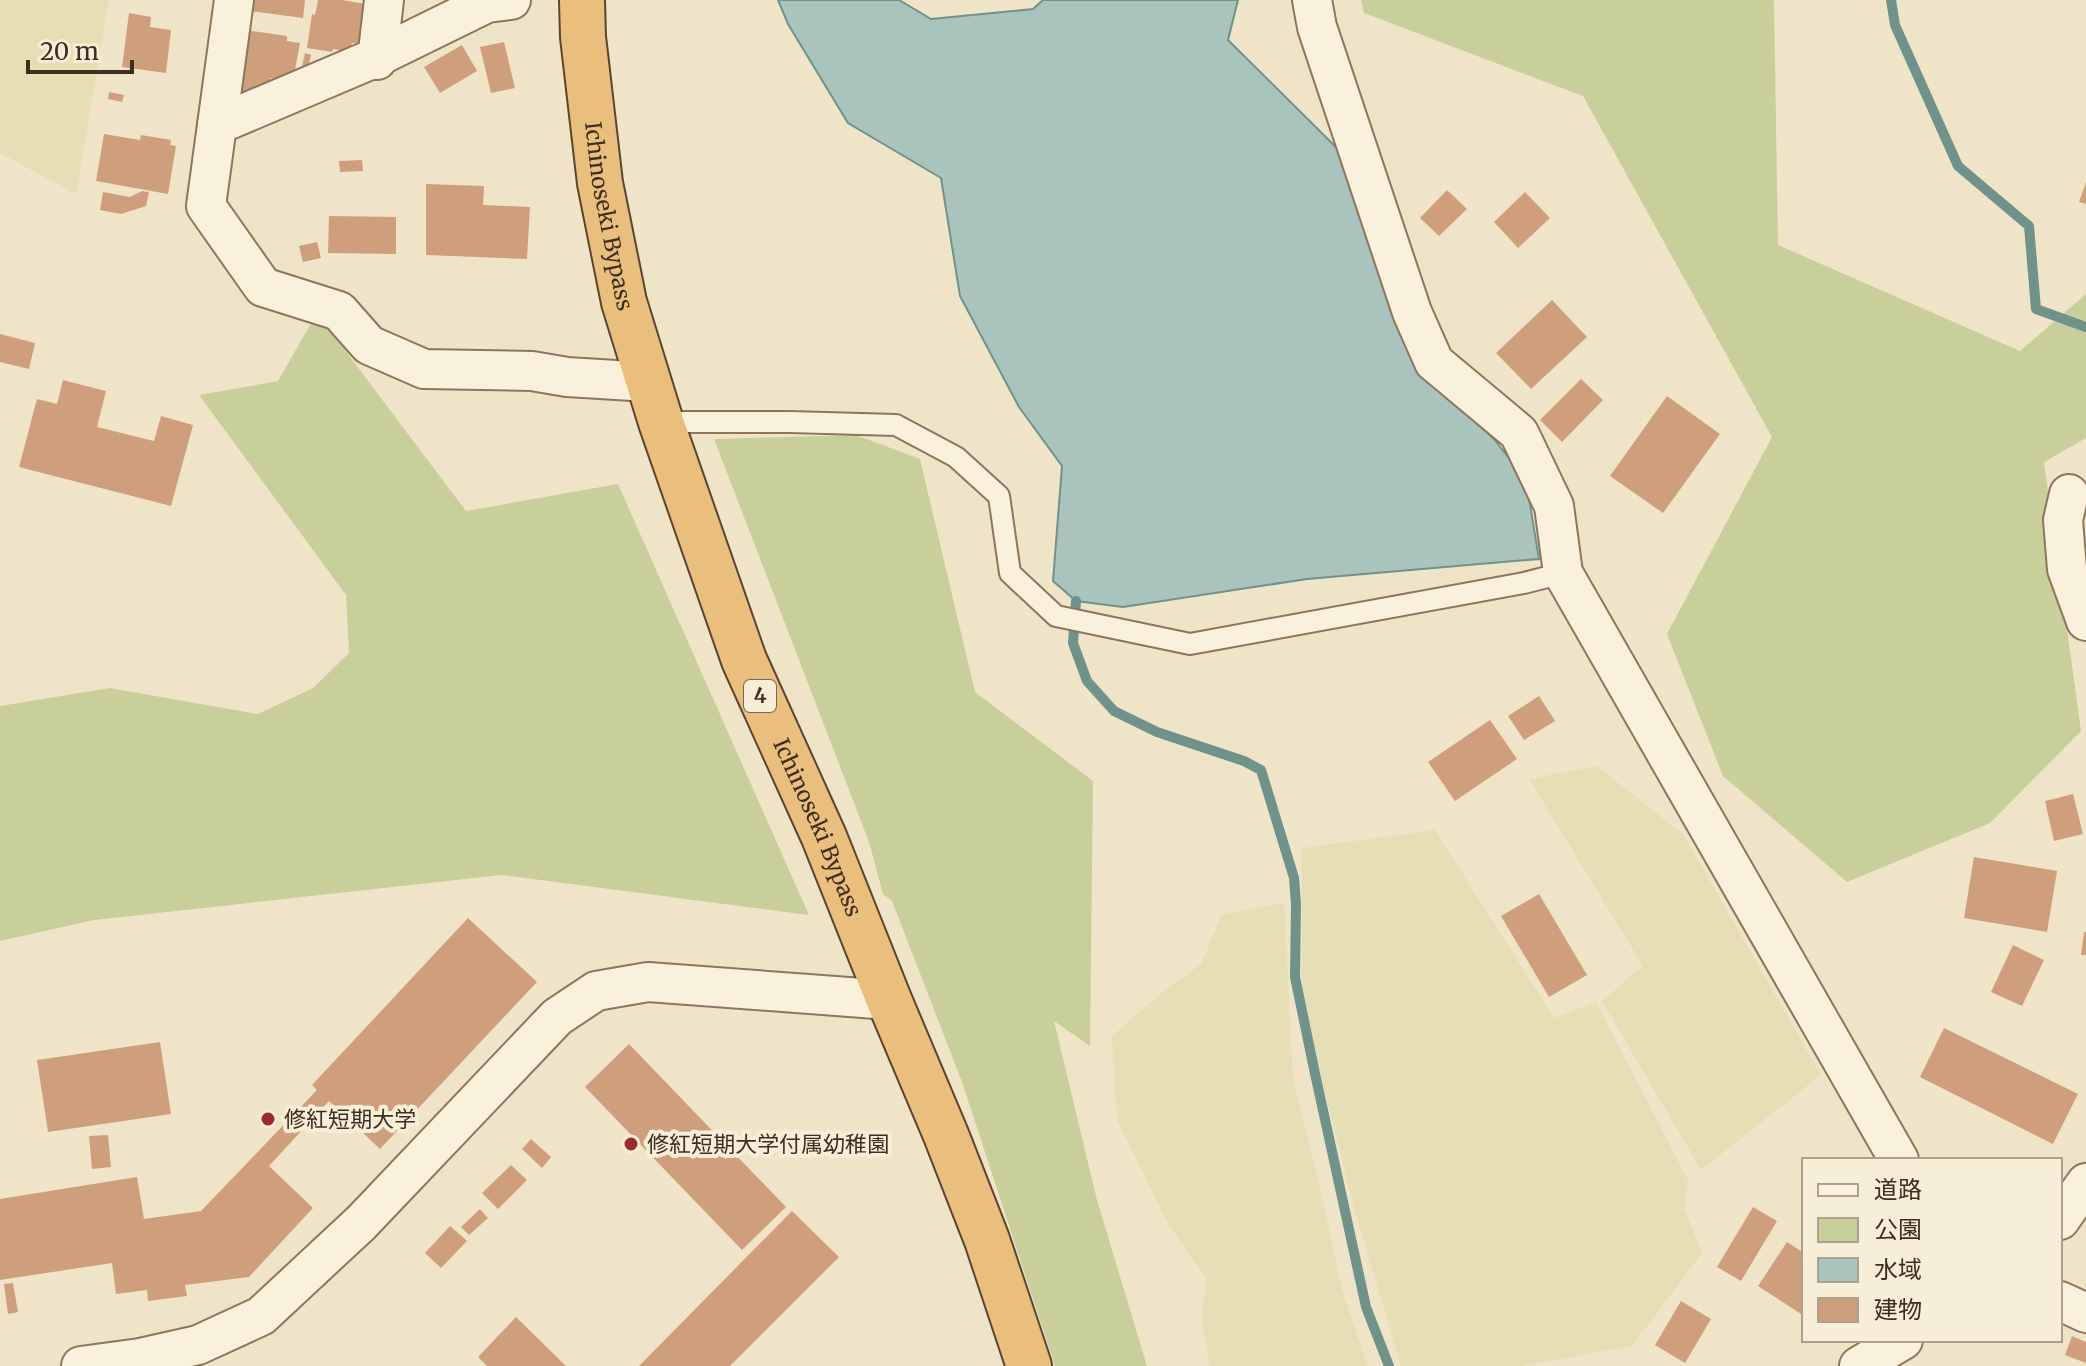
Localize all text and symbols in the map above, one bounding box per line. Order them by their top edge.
scale bar [28,24,132,74]
text: 20 m [40,36,99,67]
street label: Ichinoseki Bypass [579,120,640,314]
road number: 4 [744,680,776,712]
street label: Ichinoseki Bypass [767,734,868,921]
place label: 修紅短期大学 [284,1105,416,1133]
marker: 修紅短期大学 [259,1110,277,1128]
place label: 修紅短期大学付属幼稚園 [647,1130,889,1158]
marker: 修紅短期大学付属幼稚園 [622,1135,640,1153]
legend [1802,1158,2062,1342]
text: 道路 [1874,1174,1922,1205]
text: 公園 [1874,1214,1922,1245]
text: 水域 [1874,1254,1922,1285]
text: 建物 [1874,1294,1922,1325]

